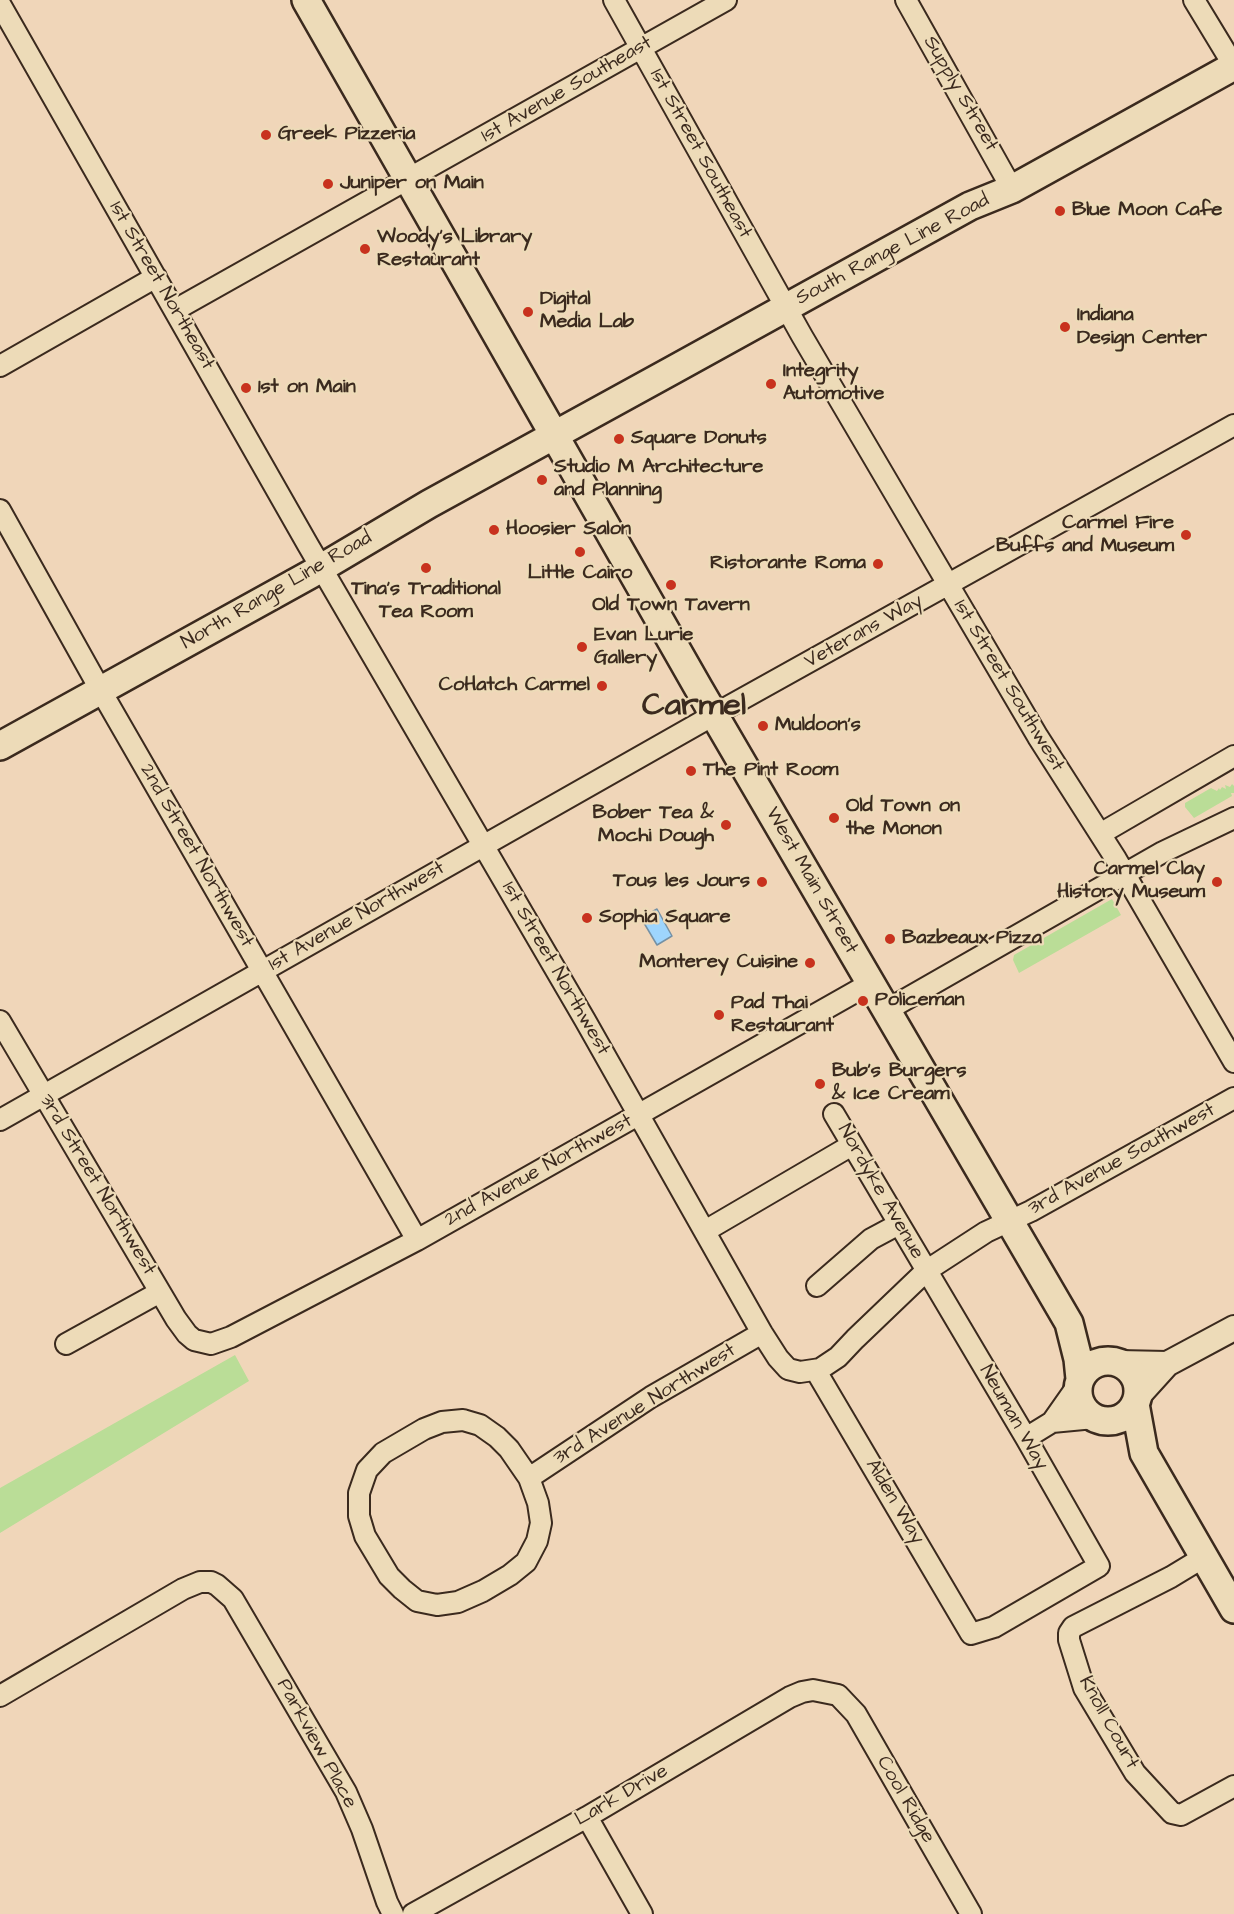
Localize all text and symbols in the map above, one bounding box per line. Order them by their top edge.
street label: 1st Avenue Southeast [477,31,657,149]
street label: Supply Street [917,32,1003,156]
street label: 1st Street Southeast [644,65,756,243]
place label: Greek Pizzeria [278,123,415,147]
marker: Greek Pizzeria [259,128,273,142]
place label: Juniper on Main [340,172,484,196]
marker: Juniper on Main [321,177,335,191]
street label: South Range Line Road [792,189,994,311]
street label: 1st Street Northeast [103,198,219,374]
place label: Blue Moon Cafe [1072,199,1222,223]
marker: Blue Moon Cafe [1053,204,1067,218]
place label: Woody's Library Restaurant [377,226,532,273]
marker: Woody's Library Restaurant [358,242,372,256]
place label: Digital Media Lab [540,288,634,335]
place label: Indiana Design Center [1077,304,1207,351]
marker: Digital Media Lab [521,305,535,319]
marker: Indiana Design Center [1058,320,1072,334]
place label: Integrity Automotive [783,360,884,407]
place label: 1st on Main [258,376,356,400]
marker: Integrity Automotive [764,377,778,391]
marker: 1st on Main [239,381,253,395]
place label: Square Donuts [631,427,767,451]
marker: Square Donuts [612,432,626,446]
place label: Studio M Architecture and Planning [554,456,763,503]
marker: Studio M Architecture and Planning [535,473,549,487]
place label: Carmel Fire Buffs and Museum [996,512,1174,559]
place label: Hoosier Salon [506,518,631,542]
marker: Hoosier Salon [487,523,501,537]
street label: North Range Line Road [177,527,377,655]
marker: Carmel Fire Buffs and Museum [1179,528,1193,542]
marker: Little Cairo [573,545,587,559]
place label: Ristorante Roma [710,552,866,576]
marker: Ristorante Roma [871,557,885,571]
marker: Tina's Traditional Tea Room [419,561,433,575]
place label: Little Cairo [528,562,632,586]
place label: Tina's Traditional Tea Room [351,578,501,625]
marker: Old Town Tavern [664,578,678,592]
street label: Veterans Way [801,590,927,674]
place label: Old Town Tavern [592,594,750,618]
street label: 1st Street Southwest [947,596,1069,776]
place label: Evan Lurie Gallery [594,624,693,671]
marker: Evan Lurie Gallery [575,640,589,654]
place label: CoHatch Carmel [439,674,590,698]
marker: CoHatch Carmel [595,679,609,693]
district label: Carmel [642,688,746,726]
place label: Muldoon's [775,714,861,738]
marker: Muldoon's [756,719,770,733]
place label: The Pint Room [703,759,838,783]
street label: 2nd Street Northwest [134,760,258,952]
marker: The Pint Room [684,764,698,778]
place label: Old Town on the Monon [846,795,960,842]
place label: Bober Tea & Mochi Dough [593,802,714,849]
street label: West Main Street [759,803,863,959]
marker: Old Town on the Monon [827,811,841,825]
marker: Bober Tea & Mochi Dough [719,818,733,832]
street label: 1st Avenue Northwest [265,857,449,977]
place label: Carmel Clay History Museum [1057,858,1205,905]
place label: Tous les Jours [613,870,750,894]
marker: Tous les Jours [755,875,769,889]
marker: Carmel Clay History Museum [1210,875,1224,889]
street label: 1st Street Northwest [496,878,614,1060]
place label: Sophia Square [599,906,731,930]
marker: Sophia Square [580,911,594,925]
place label: Bazbeaux Pizza [902,927,1042,951]
marker: Bazbeaux Pizza [883,932,897,946]
place label: Monterey Cuisine [639,951,798,975]
marker: Monterey Cuisine [803,956,817,970]
place label: Policeman [875,989,964,1013]
place label: Pad Thai Restaurant [731,992,834,1039]
marker: Policeman [856,994,870,1008]
marker: Pad Thai Restaurant [712,1008,726,1022]
place label: Bub's Burgers & Ice Cream [832,1060,967,1107]
marker: Bub's Burgers & Ice Cream [813,1077,827,1091]
street label: 3rd Street Northwest [33,1090,161,1280]
street label: 3rd Avenue Southwest [1024,1099,1220,1221]
street label: 2nd Avenue Northwest [441,1109,637,1233]
street label: Nordyke Avenue [832,1120,928,1264]
street label: 3rd Avenue Northwest [549,1339,741,1471]
street label: Neuman Way [973,1361,1053,1475]
street label: Alden Way [859,1455,929,1549]
street label: Knoll Court [1073,1672,1143,1774]
street label: Parkview Place [271,1675,361,1813]
street label: Cool Ridge [870,1752,940,1848]
street label: Lark Drive [571,1760,673,1832]

